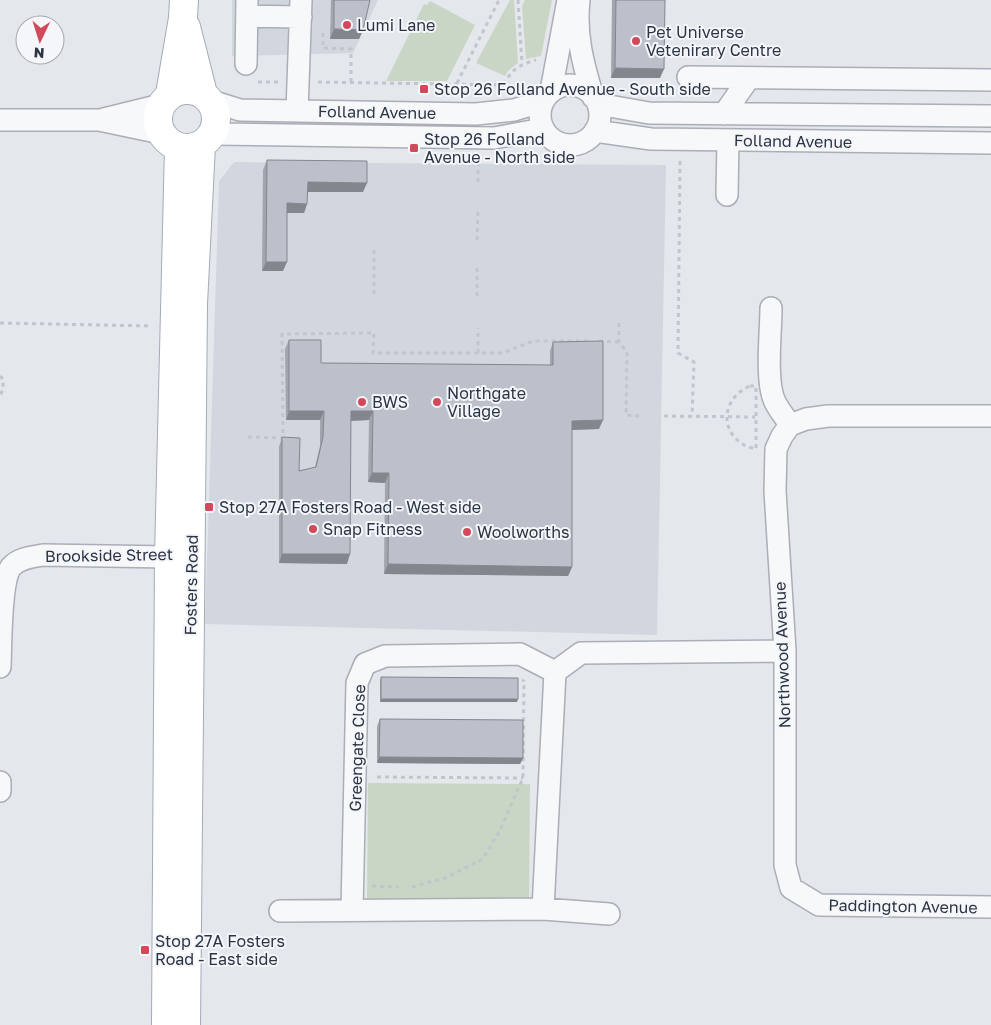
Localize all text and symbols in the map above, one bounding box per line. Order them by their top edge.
north arrow [15,15,65,65]
place label: Lumi Lane [357,15,435,35]
marker: Lumi Lane [341,19,353,31]
place label: Pet Universe Vetenirary Centre [646,22,781,60]
marker: Pet Universe Vetenirary Centre [630,35,642,47]
text: N [33,45,45,62]
place label: Stop 26 Folland Avenue - South side [434,79,711,99]
marker: Stop 26 Folland Avenue - South side [418,83,430,95]
street label: Folland Avenue [318,101,436,123]
place label: Stop 26 Folland Avenue - North side [424,129,575,167]
street label: Folland Avenue [734,130,852,152]
marker: Stop 26 Folland Avenue - North side [408,142,420,154]
place label: Northgate Village [447,383,526,421]
place label: BWS [372,392,408,412]
marker: BWS [356,396,368,408]
marker: Northgate Village [431,396,443,408]
place label: Stop 27A Fosters Road - West side [219,497,481,517]
marker: Stop 27A Fosters Road - West side [203,501,215,513]
place label: Snap Fitness [323,519,422,539]
place label: Woolworths [477,522,570,542]
marker: Snap Fitness [307,523,319,535]
marker: Woolworths [461,526,473,538]
street label: Fosters Road [180,534,202,636]
street label: Brookside Street [45,544,173,566]
street label: Northwood Avenue [769,581,795,729]
street label: Greengate Close [345,684,369,812]
street label: Paddington Avenue [828,895,978,917]
place label: Stop 27A Fosters Road - East side [155,931,285,969]
marker: Stop 27A Fosters Road - East side [139,944,151,956]

